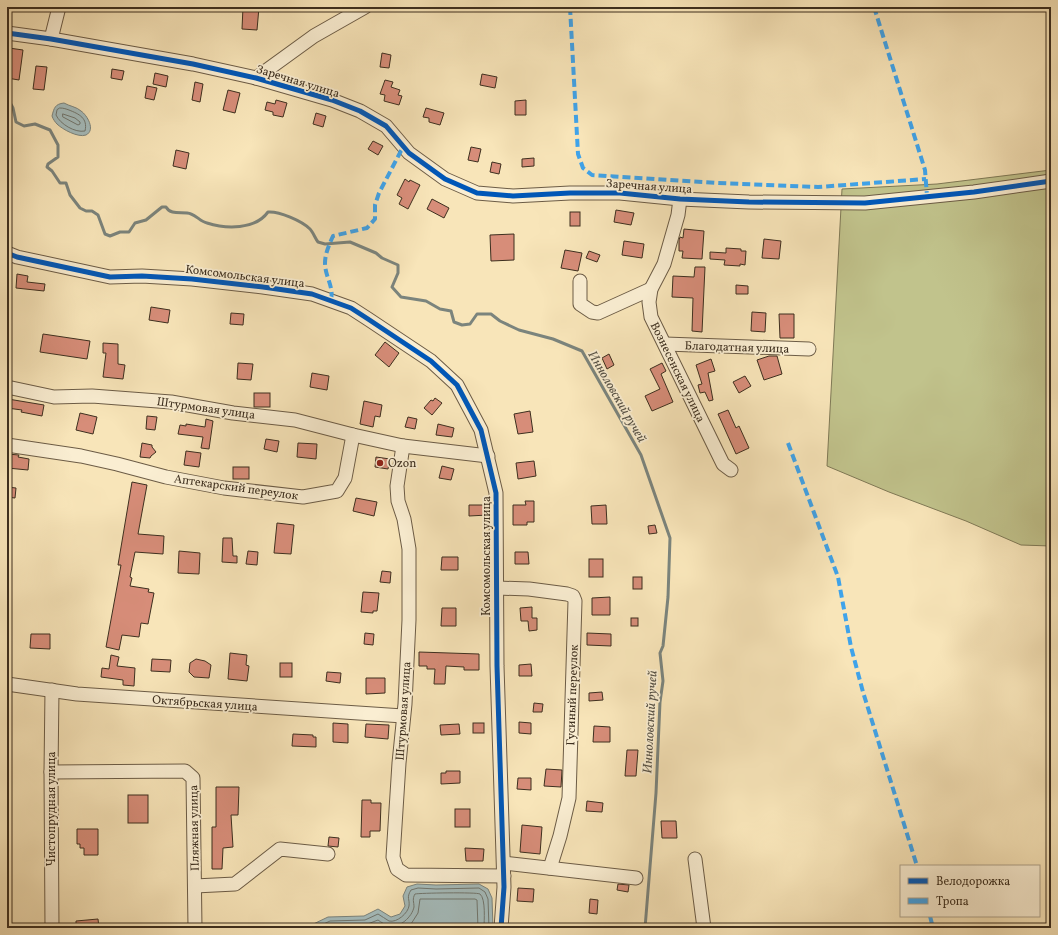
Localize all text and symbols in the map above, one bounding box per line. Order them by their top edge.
street label: Заречная улица [254,62,341,102]
street label: Заречная улица [605,176,693,198]
street label: Комсомольская улица [184,262,305,292]
street label: Вознесенская улица [646,320,708,425]
street label: Благодатная улица [684,338,790,358]
water label: Инноловский ручей [583,348,650,447]
street label: Штурмовая улица [156,394,256,424]
place label: Ozon [388,456,416,472]
marker: Ozon [375,458,385,468]
street label: Аптекарский переулок [173,471,300,505]
street label: Комсомольская улица [479,496,495,616]
street label: Гусиный переулок [563,644,583,746]
street label: Штурмовая улица [393,661,415,761]
water label: Инноловский ручей [639,670,663,774]
street label: Октябрьская улица [152,692,258,716]
street label: Чистопрудная улица [44,751,60,867]
street label: Пляжная улица [186,785,204,871]
legend [900,865,1040,917]
text: Велодорожка [936,874,1010,890]
text: Тропа [936,894,969,910]

